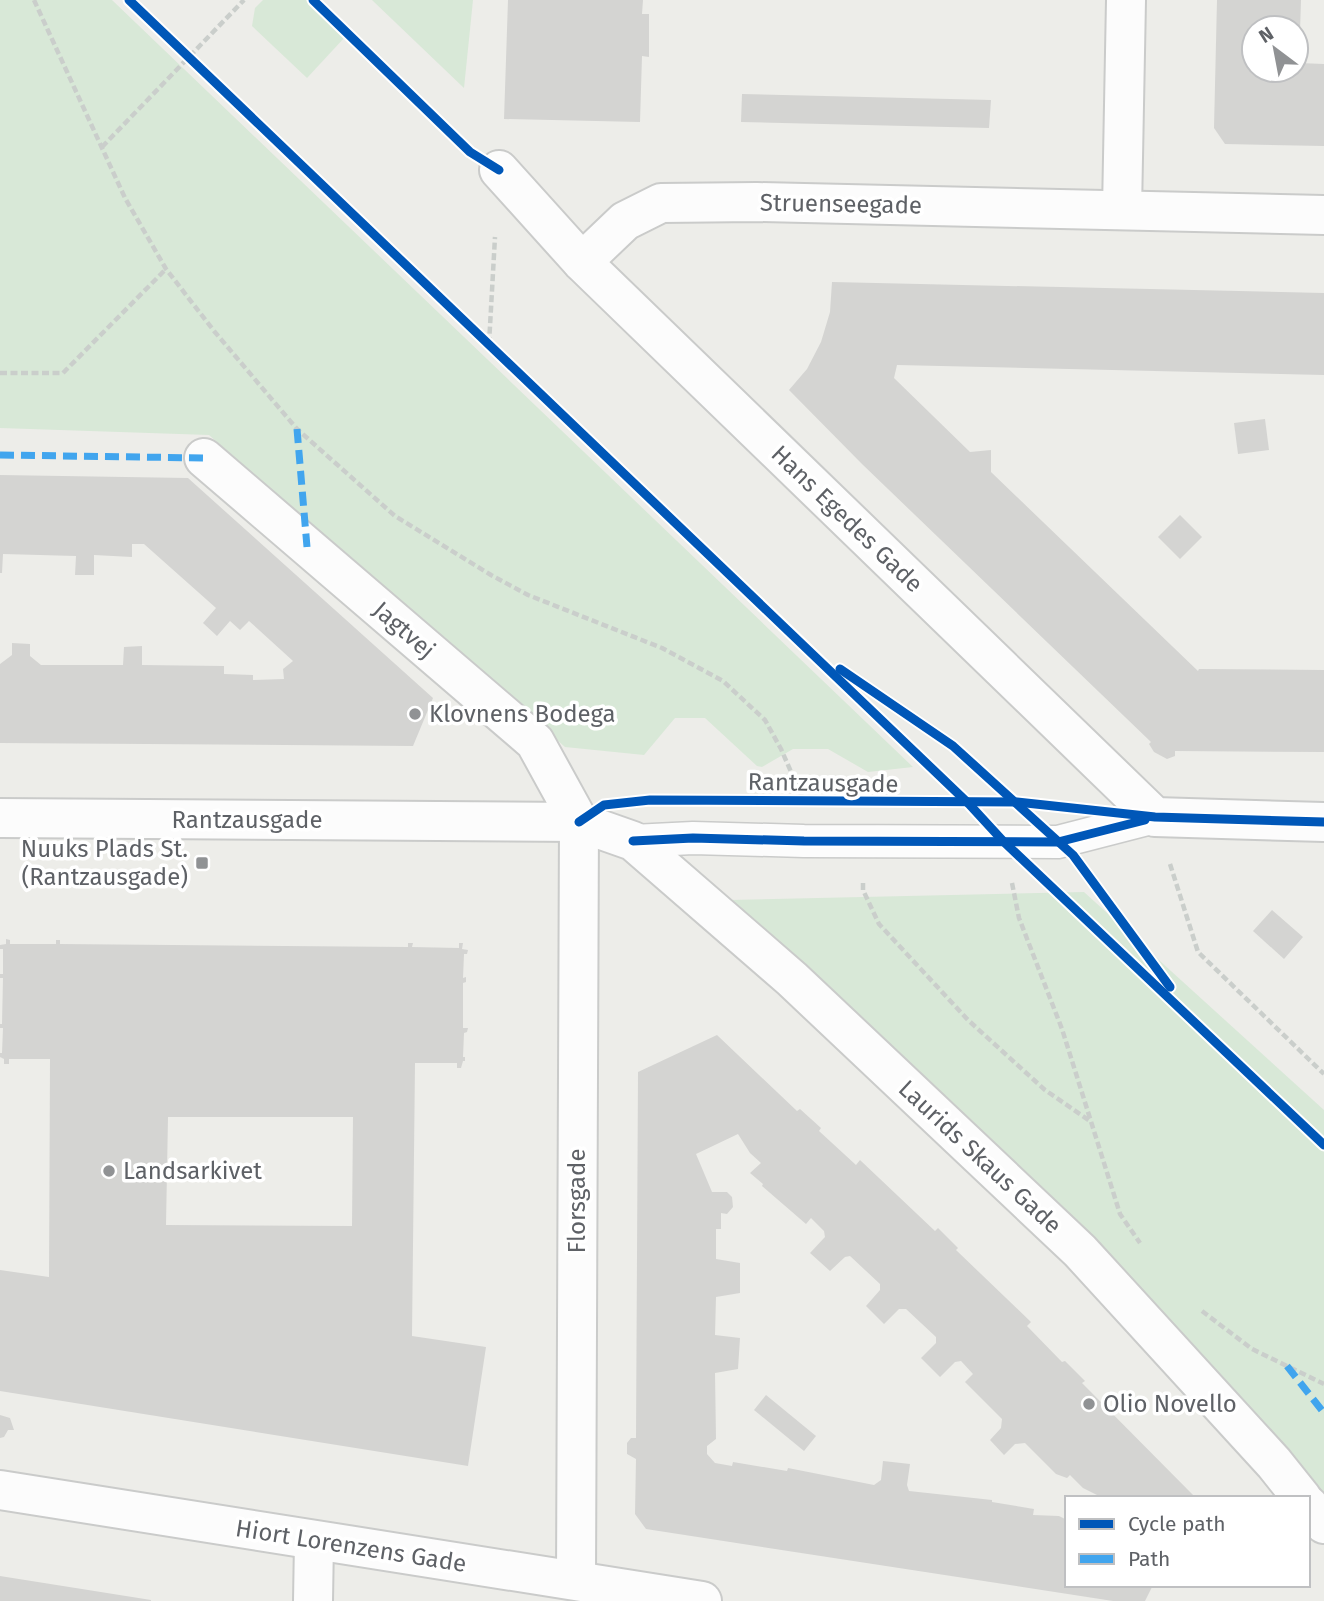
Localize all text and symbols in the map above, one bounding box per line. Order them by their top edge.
north arrow [1240,14,1310,84]
text: N [1255,22,1278,48]
street label: Struenseegade [760,189,922,219]
street label: Hans Egedes Gade [766,440,928,598]
street label: Jagtvej [367,596,441,664]
place label: Klovnens Bodega [429,700,616,728]
marker: Klovnens Bodega [407,706,423,722]
street label: Rantzausgade [747,768,899,798]
street label: Rantzausgade [172,806,322,834]
place label: Nuuks Plads St. (Rantzausgade) [21,835,188,891]
marker: Nuuks Plads St. (Rantzausgade) [194,855,210,871]
street label: Laurids Skaus Gade [893,1074,1067,1240]
street label: Florsgade [563,1148,591,1254]
place label: Landsarkivet [123,1157,262,1185]
marker: Landsarkivet [101,1163,117,1179]
place label: Olio Novello [1103,1390,1237,1418]
marker: Olio Novello [1081,1396,1097,1412]
legend [1065,1496,1310,1587]
text: Cycle path [1128,1511,1226,1537]
street label: Hiort Lorenzens Gade [234,1514,468,1578]
text: Path [1128,1546,1170,1572]

